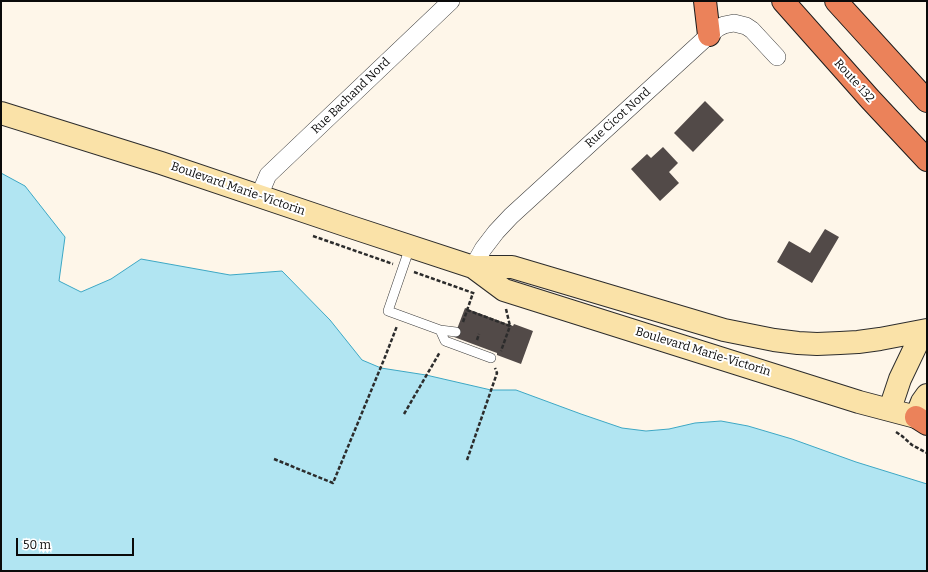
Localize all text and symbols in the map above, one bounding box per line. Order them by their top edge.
street label: Rue Bachand Nord [309,55,393,137]
street label: Route 132 [831,56,877,106]
street label: Rue Cicot Nord [582,85,654,151]
street label: Boulevard Marie-Victorin [169,159,307,219]
street label: Boulevard Marie-Victorin [634,325,772,379]
scale bar [18,530,136,556]
text: 50 m [23,538,51,552]

